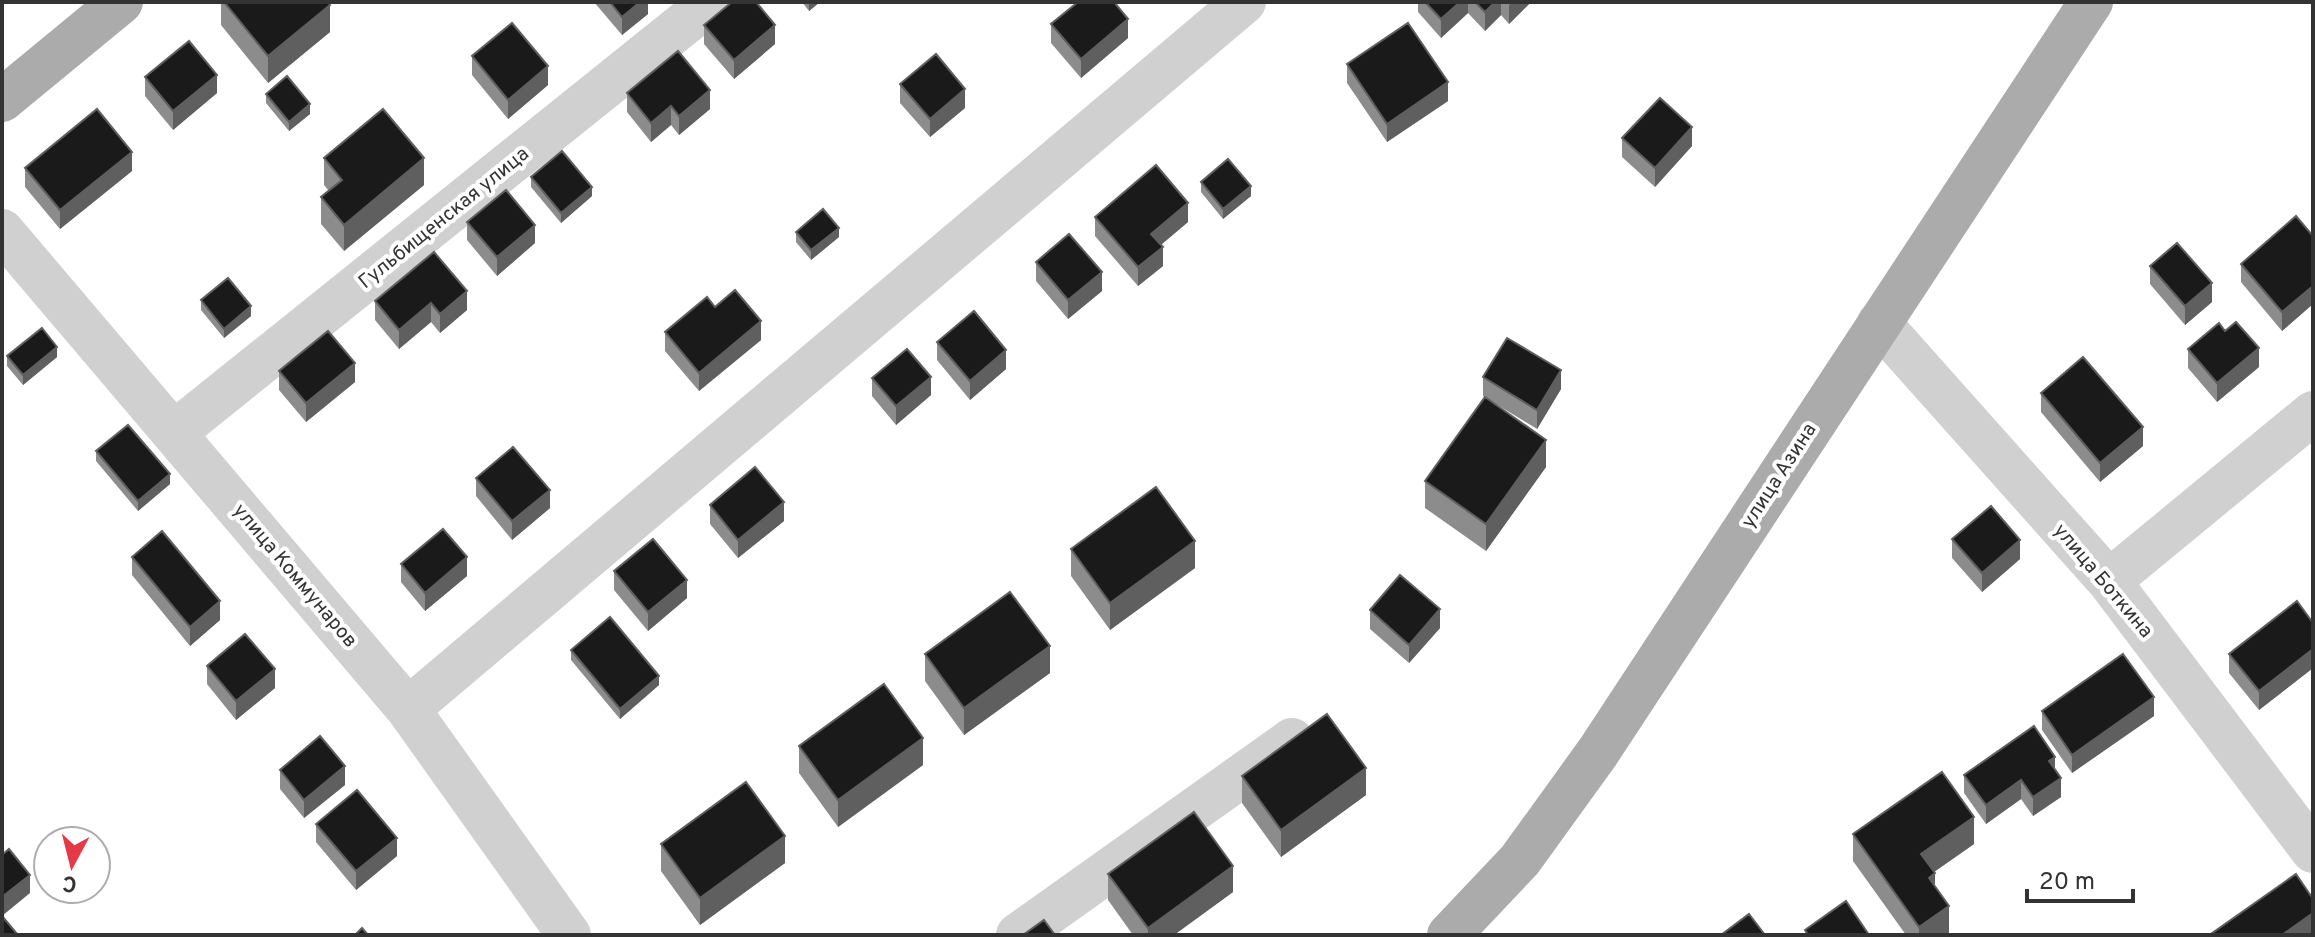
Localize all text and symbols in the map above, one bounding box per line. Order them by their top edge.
street label: Гульбищенская улица [354,142,535,295]
street label: улица Азина [1736,419,1823,534]
street label: улица Коммунаров [226,499,362,654]
street label: улица Боткина [2047,519,2158,644]
north arrow [32,825,112,905]
scale bar [2027,853,2133,903]
text: С [61,868,78,897]
text: 20 m [2039,868,2095,898]

